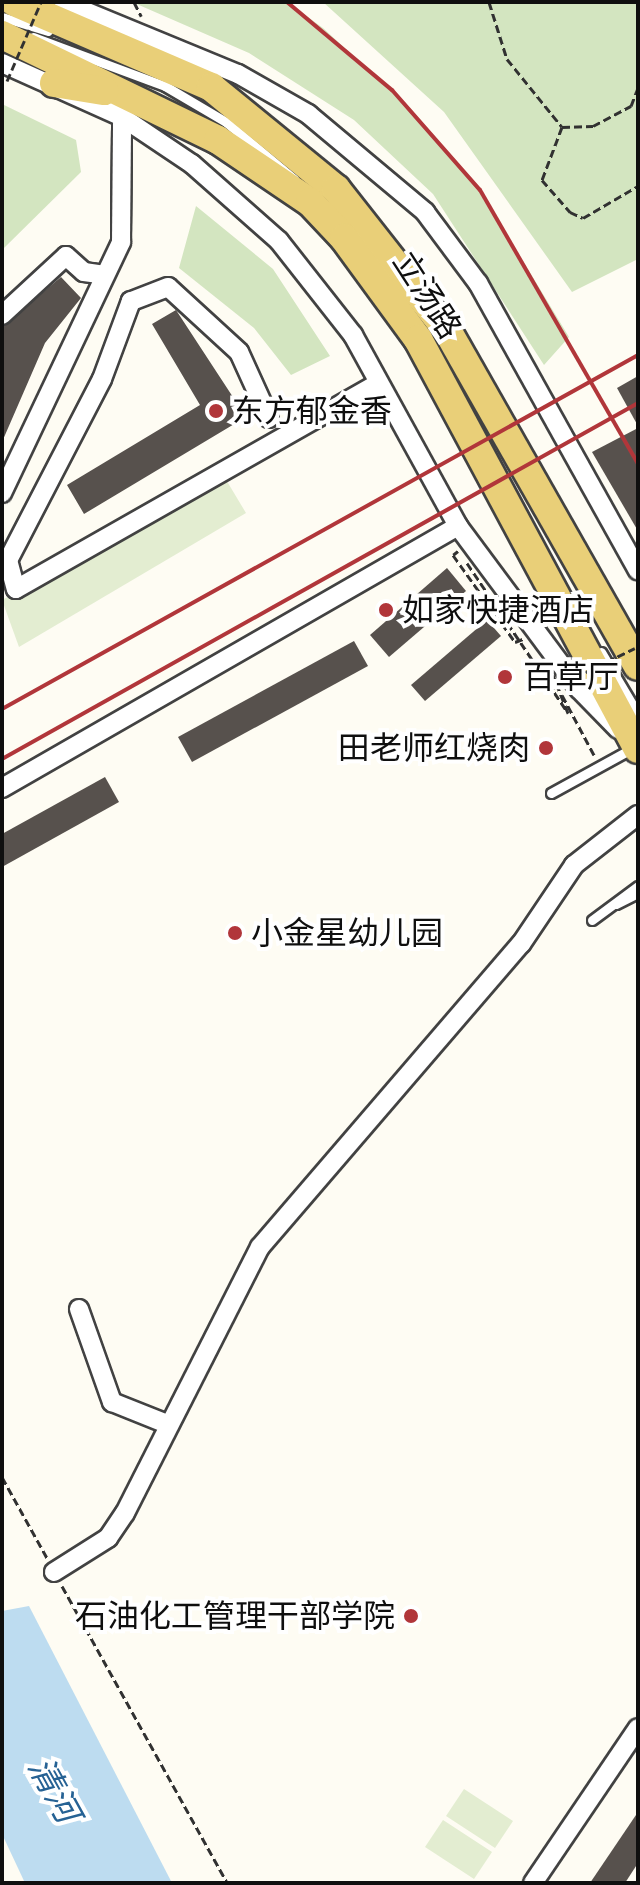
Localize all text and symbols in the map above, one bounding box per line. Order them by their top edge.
street label: 立汤路 [385,244,469,346]
place label: 东方郁金香 [232,392,392,430]
marker: 东方郁金香 [207,402,225,420]
place label: 如家快捷酒店 [402,591,594,629]
marker: 如家快捷酒店 [377,601,395,619]
place label: 百草厅 [523,658,619,696]
marker: 百草厅 [494,666,516,688]
place label: 田老师红烧肉 [338,729,530,767]
marker: 田老师红烧肉 [537,739,555,757]
place label: 小金星幼儿园 [251,914,443,952]
marker: 小金星幼儿园 [226,924,244,942]
place label: 石油化工管理干部学院 [75,1597,395,1635]
marker: 石油化工管理干部学院 [402,1607,420,1625]
water label: 清河 [20,1750,88,1830]

